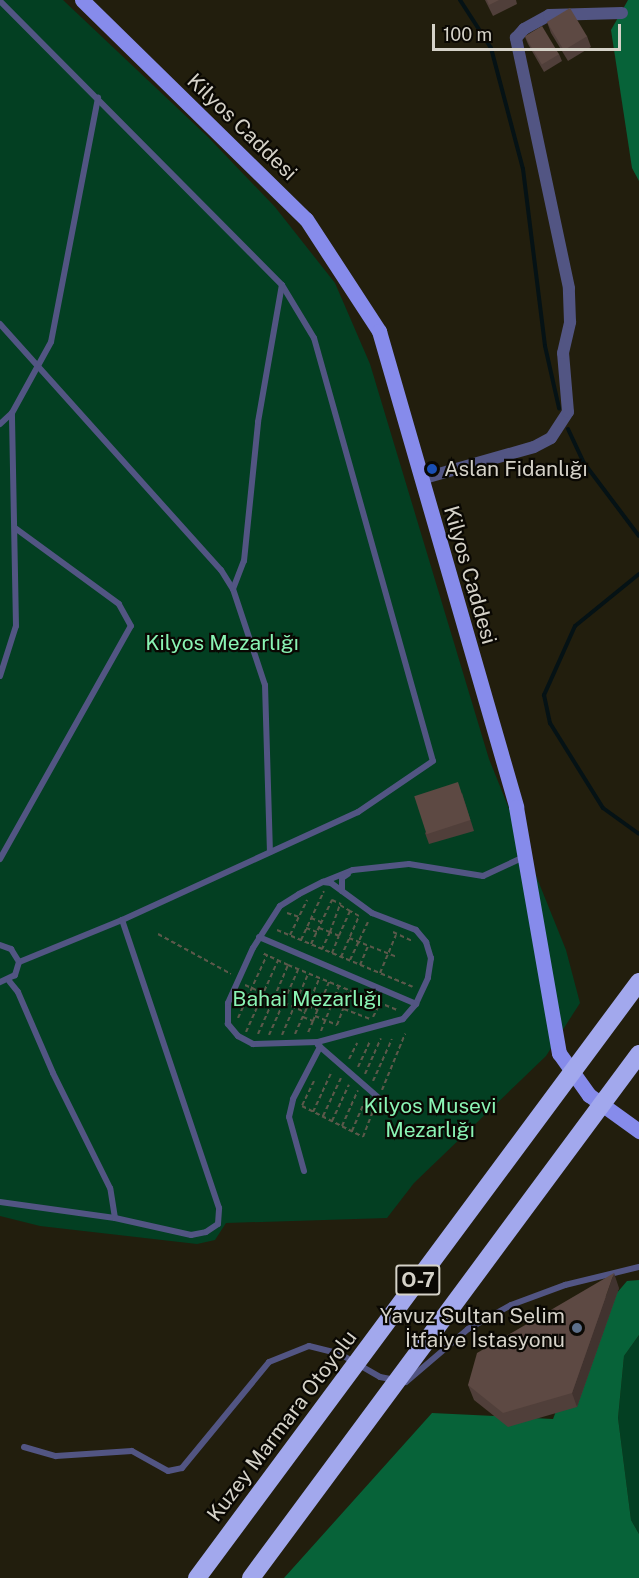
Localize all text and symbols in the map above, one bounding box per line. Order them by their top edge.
scale bar [435,12,624,50]
text: 100 m [443,24,492,45]
street label: Kilyos Caddesi [182,68,302,186]
place label: Aslan Fidanlığı [444,456,588,482]
marker: Aslan Fidanlığı [425,462,439,476]
street label: Kilyos Caddesi [438,503,502,647]
park label: Kilyos Mezarlığı [145,630,299,656]
park label: Bahai Mezarlığı [232,986,382,1012]
park label: Kilyos Musevi Mezarlığı [363,1093,497,1143]
road number: O-7 [394,1263,442,1297]
place label: Yavuz Sultan Selim İtfaiye İstasyonu [380,1303,565,1353]
marker: Yavuz Sultan Selim İtfaiye İstasyonu [570,1321,584,1335]
street label: Kuzey Marmara Otoyolu [202,1326,362,1526]

